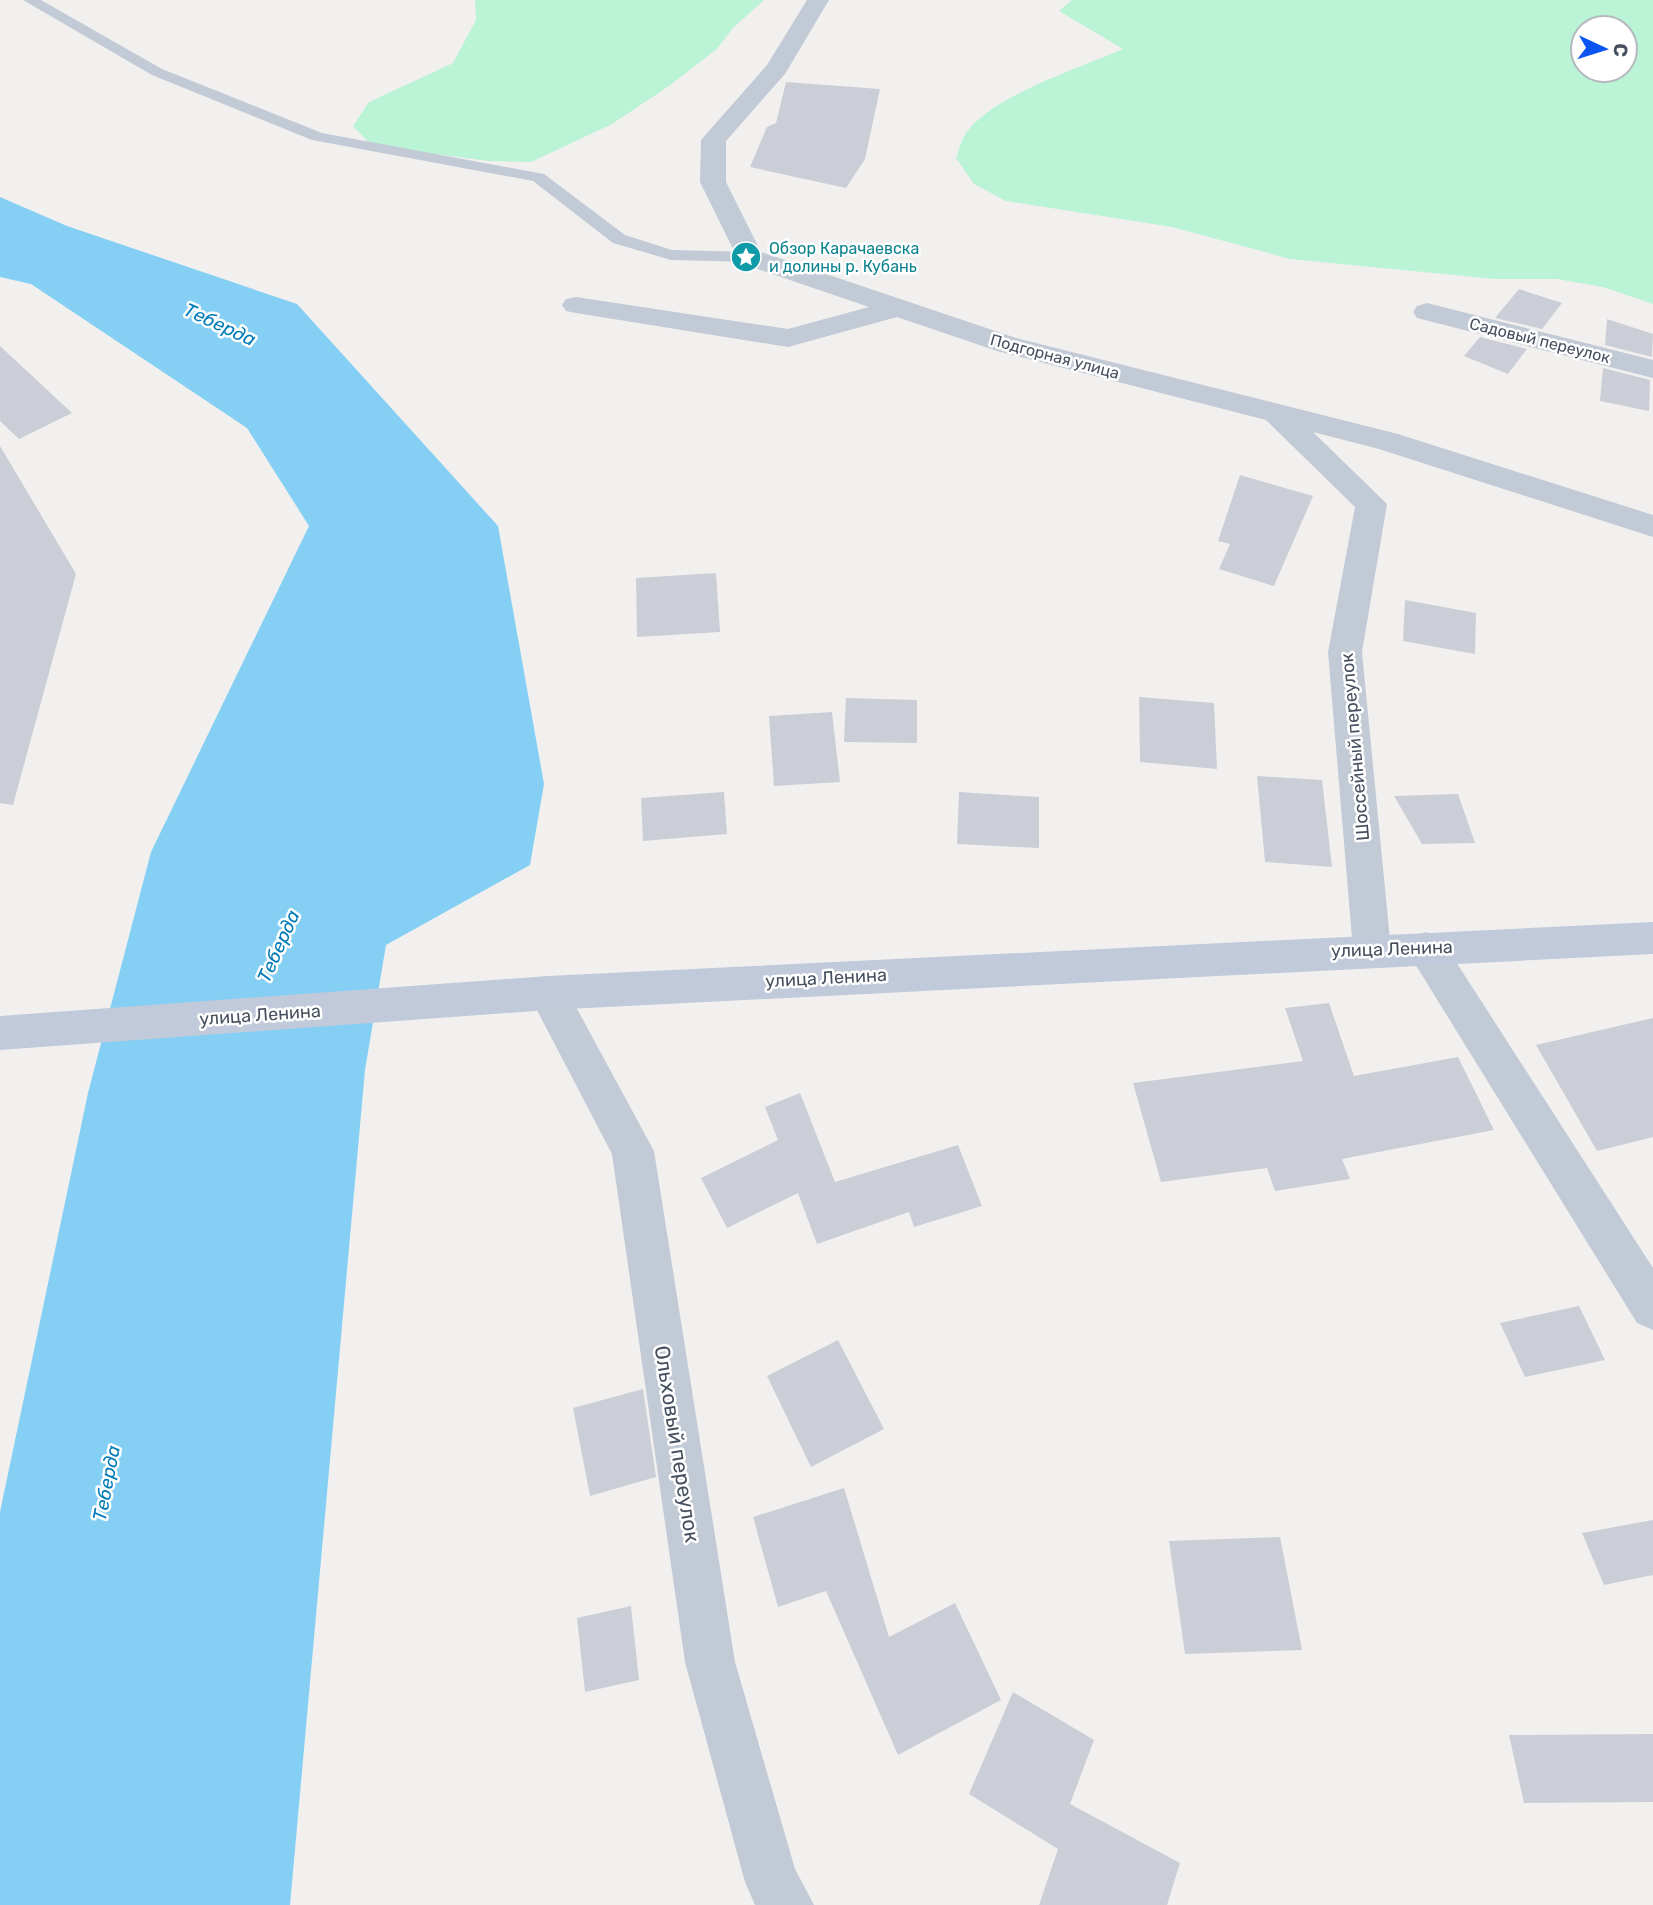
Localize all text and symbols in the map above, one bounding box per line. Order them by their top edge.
north arrow [1569,14,1639,84]
text: С [1609,43,1632,58]
place label: Обзор Карачаевска и долины р. Кубань [769,239,919,276]
place icon: Обзор Карачаевска и долины р. Кубань [729,240,763,274]
water label: Теберда [180,298,259,351]
street label: Садовый переулок [1468,314,1613,367]
street label: Подгорная улица [988,330,1122,383]
street label: Шоссейный переулок [1336,652,1374,842]
water label: Теберда [252,906,305,986]
street label: улица Ленина [1331,936,1453,962]
street label: улица Ленина [765,964,887,992]
street label: улица Ленина [198,1000,322,1030]
street label: Ольховый переулок [650,1344,705,1544]
water label: Теберда [88,1443,125,1523]

